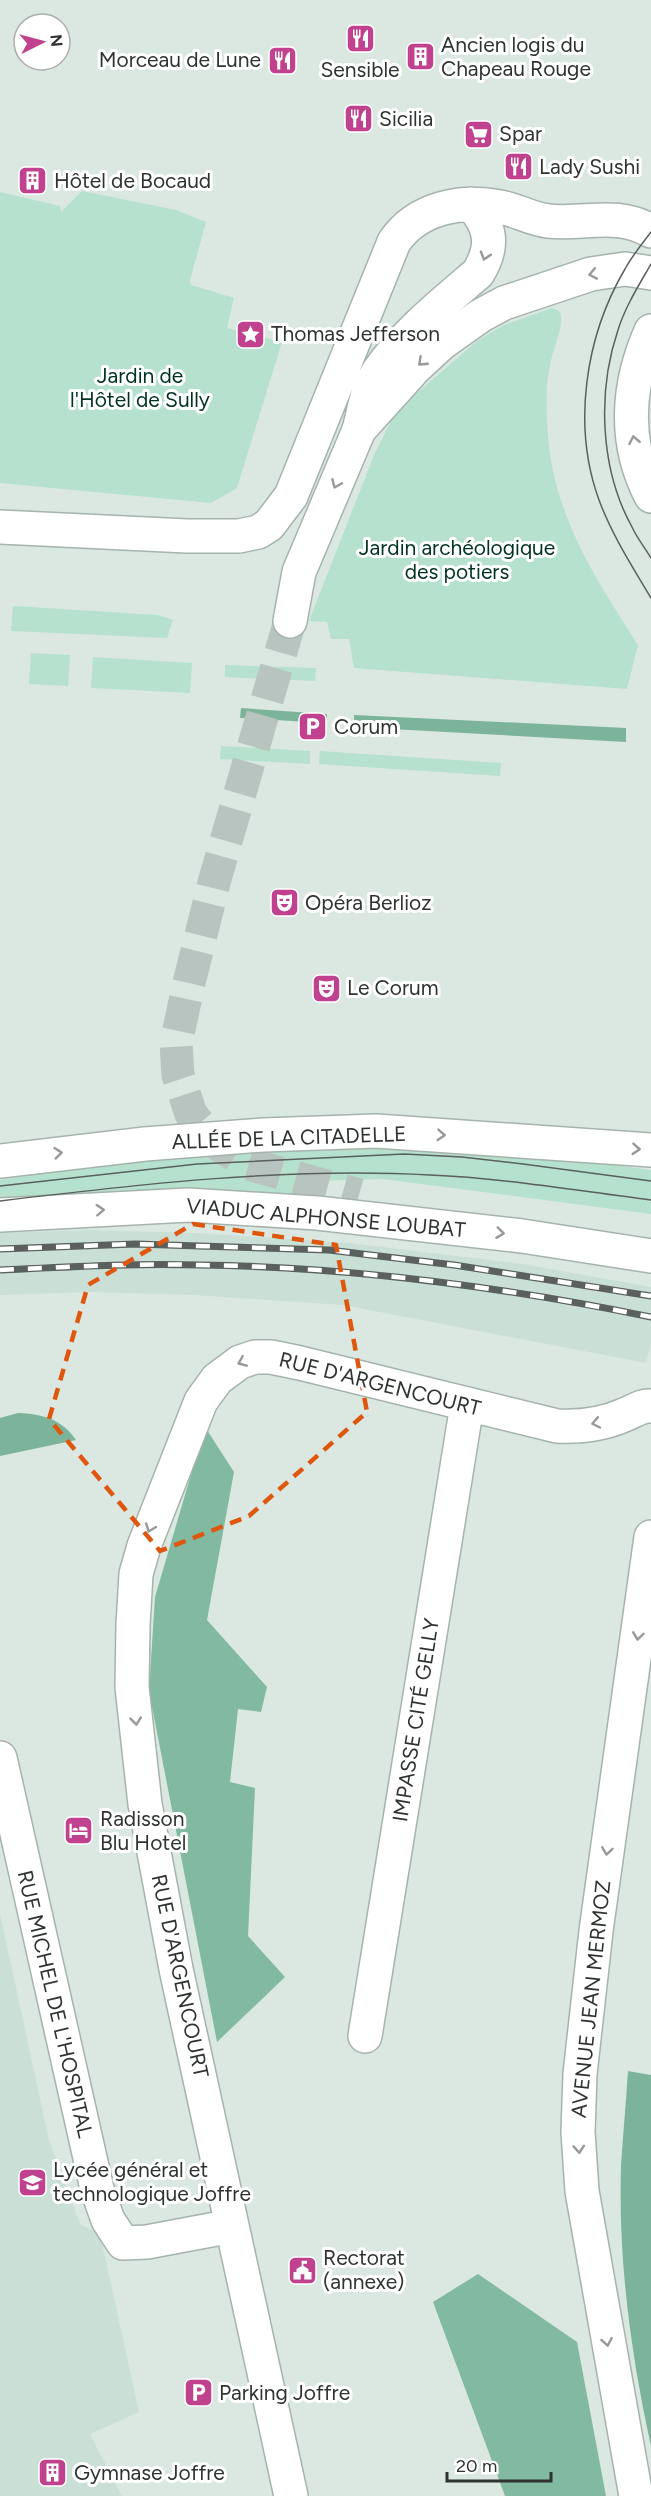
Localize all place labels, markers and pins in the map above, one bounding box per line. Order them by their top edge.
restaurant icon: Sensible [344,23,376,55]
place label: Ancien logis du Chapeau Rouge [441,32,591,81]
building icon: Ancien logis du Chapeau Rouge [404,41,436,73]
restaurant icon: Morceau de Lune [266,44,298,76]
place label: Morceau de Lune [99,47,261,72]
place label: Sensible [320,57,400,82]
restaurant icon: Sicilia [342,103,374,135]
place label: Sicilia [379,106,433,131]
supermarket icon: Spar [462,118,494,150]
place label: Spar [499,121,542,146]
restaurant icon: Lady Sushi [502,151,534,183]
place label: Lady Sushi [539,154,640,179]
building icon: Hôtel de Bocaud [17,165,49,197]
place label: Hôtel de Bocaud [54,168,211,193]
place icon: Thomas Jefferson [234,318,266,350]
place label: Thomas Jefferson [271,321,440,346]
parking icon: Corum [297,711,329,743]
place label: Corum [334,714,398,739]
theatre icon: Opéra Berlioz [268,887,300,919]
place label: Opéra Berlioz [305,890,432,915]
theatre icon: Le Corum [310,972,342,1004]
place label: Le Corum [347,975,439,1000]
place label: Radisson Blu Hotel [100,1806,186,1855]
hotel icon: Radisson Blu Hotel [63,1815,95,1847]
place label: Lycée général et technologique Joffre [53,2157,251,2206]
school or university icon: Lycée général et technologique Joffre [16,2166,48,2198]
place label: Rectorat (annexe) [323,2245,405,2294]
public building icon: Rectorat (annexe) [286,2254,318,2286]
parking icon: Parking Joffre [182,2377,214,2409]
place label: Parking Joffre [219,2380,350,2405]
building icon: Gymnase Joffre [37,2457,69,2489]
place label: Gymnase Joffre [74,2460,225,2485]

